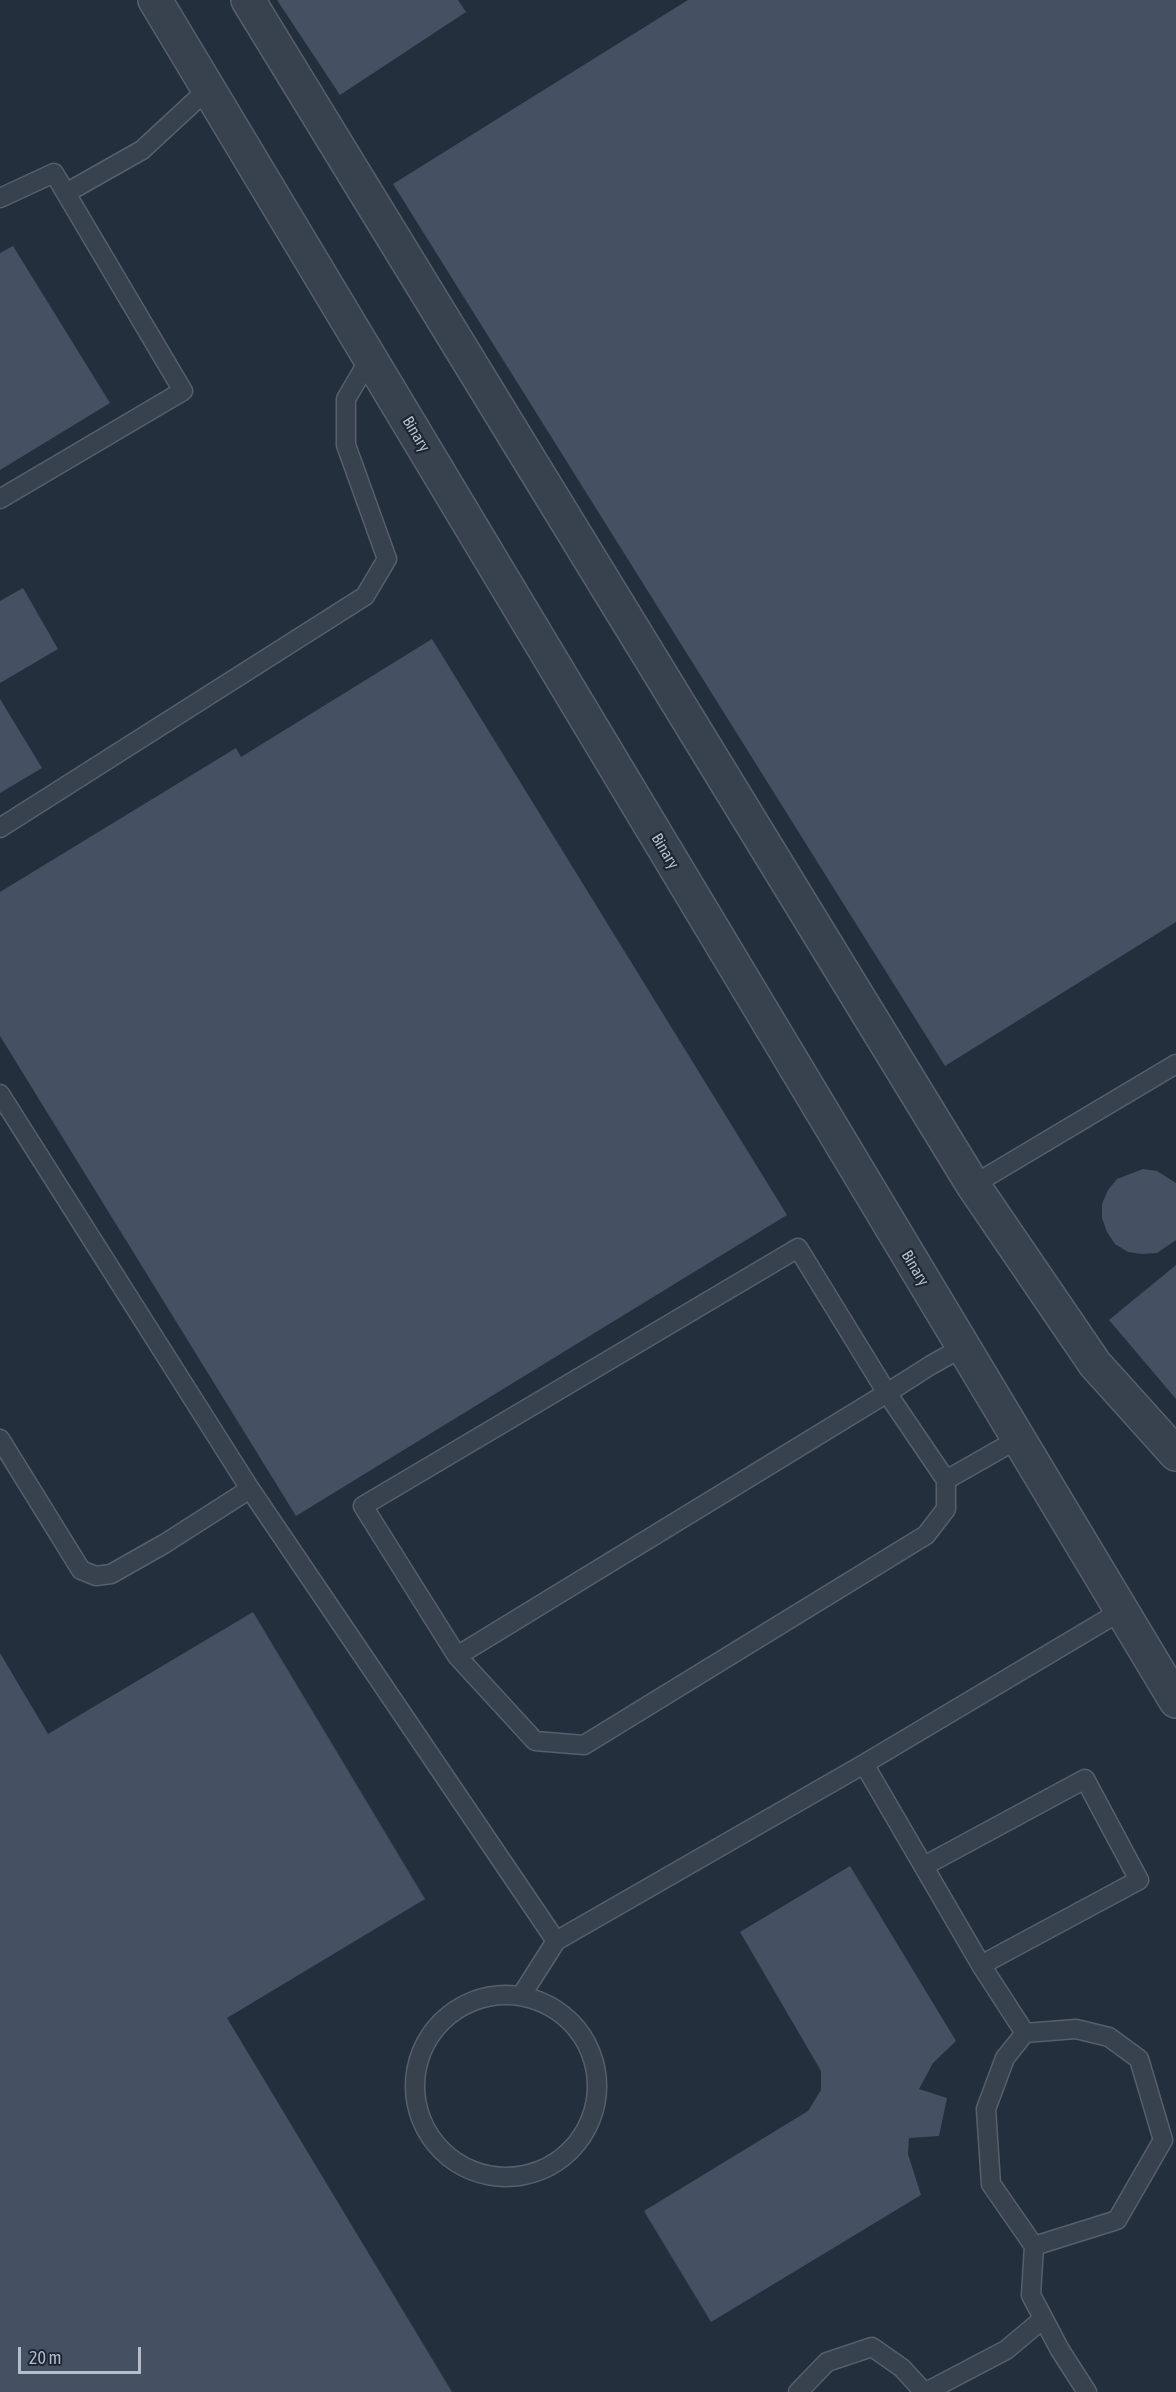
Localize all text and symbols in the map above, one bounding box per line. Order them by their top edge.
street label: Binary [398,413,434,455]
street label: Binary [647,830,683,872]
street label: Binary [897,1247,933,1289]
scale bar [21,2335,144,2373]
text: 20 m [29,2347,61,2368]

